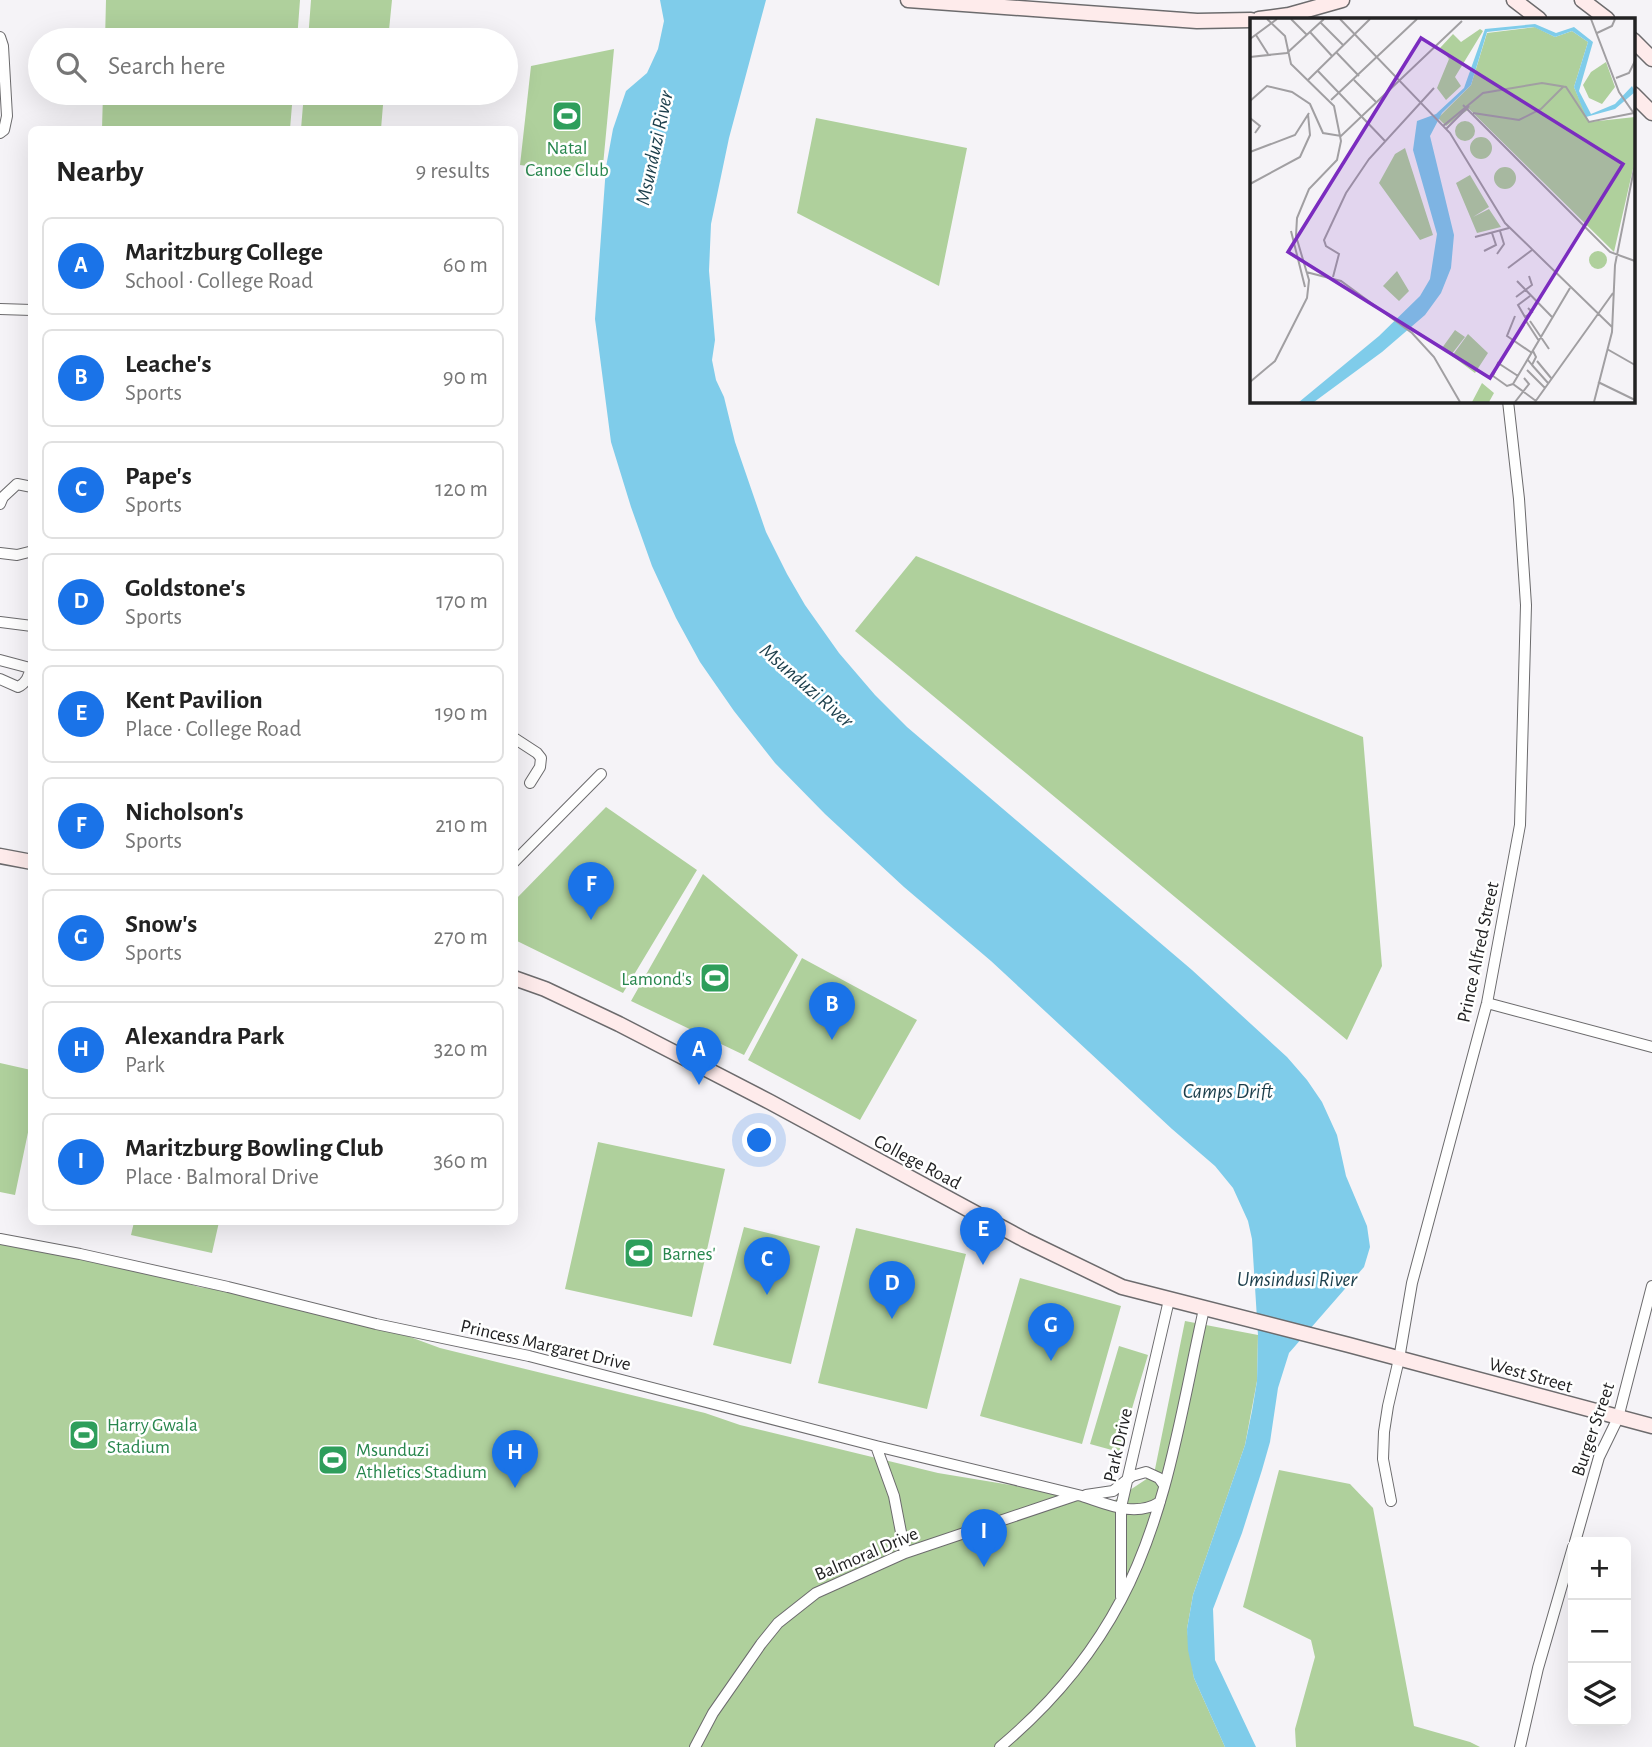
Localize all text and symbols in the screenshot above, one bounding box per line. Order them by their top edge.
inset map [1250,18,1634,402]
search box [28,28,518,105]
icon: search [52,48,90,86]
text: Search here [108,53,226,79]
water label: Msunduzi River [632,88,677,207]
sports icon: Natal Canoe Club [550,99,584,133]
place label: Natal Canoe Club [525,139,609,180]
text: Nearby [56,157,144,187]
text: 9 results [416,160,490,183]
text: Maritzburg College [125,239,323,265]
text: A [74,254,88,277]
text: 60 m [443,254,488,277]
text: School · College Road [125,270,313,293]
text: Leache's [125,351,212,377]
text: B [74,366,88,389]
text: 90 m [443,366,488,389]
text: Sports [125,382,182,405]
text: Pape's [125,463,192,489]
text: C [75,478,87,501]
text: 120 m [435,478,488,501]
text: Sports [125,494,182,517]
text: Goldstone's [125,575,245,601]
text: D [73,590,89,613]
text: 170 m [436,590,488,613]
text: Sports [125,606,182,629]
water label: Msunduzi River [756,639,858,732]
text: Kent Pavilion [125,687,263,713]
text: E [75,702,87,725]
text: 190 m [435,702,488,725]
text: Place · College Road [125,718,301,741]
text: Nicholson's [125,799,244,825]
text: F [76,814,86,837]
text: 210 m [435,814,488,837]
text: Sports [125,830,182,853]
pin: F [568,862,614,920]
street label: Prince Alfred Street [1454,880,1503,1024]
text: Snow's [125,911,197,937]
text: G [74,926,88,949]
text: 270 m [434,926,488,949]
text: Sports [125,942,182,965]
sports icon: Lamond's [698,961,732,995]
place label: Lamond's [621,970,692,989]
pin: B [809,982,855,1040]
text: Alexandra Park [125,1023,284,1049]
pin: A [676,1027,722,1085]
text: H [73,1038,89,1061]
text: 320 m [434,1038,488,1061]
text: Park [125,1054,165,1077]
water label: Camps Drift [1183,1081,1273,1103]
your location [742,1123,776,1157]
street label: College Road [871,1131,964,1193]
text: Maritzburg Bowling Club [125,1135,384,1161]
text: I [78,1150,84,1173]
text: 360 m [433,1150,488,1173]
text: Place · Balmoral Drive [125,1166,319,1189]
pin: E [960,1207,1006,1265]
sports icon: Barnes' [622,1236,656,1270]
pin: C [744,1237,790,1295]
place label: Barnes' [662,1245,716,1264]
pin: D [869,1261,915,1319]
water label: Umsindusi River [1237,1269,1358,1290]
pin: G [1028,1303,1074,1361]
street label: Princess Margaret Drive [459,1317,633,1374]
street label: West Street [1487,1354,1574,1396]
street label: Burger Street [1569,1380,1618,1479]
street label: Park Drive [1101,1406,1136,1484]
place label: Harry Gwala Stadium [107,1416,198,1457]
sports icon: Harry Gwala Stadium [67,1418,101,1452]
pin: H [492,1430,538,1488]
place label: Msunduzi Athletics Stadium [356,1441,487,1482]
sports icon: Msunduzi Athletics Stadium [316,1443,350,1477]
pin: I [961,1509,1007,1567]
street label: Balmoral Drive [812,1524,921,1585]
map controls [1568,1537,1631,1726]
button: + [1568,1537,1631,1600]
button: − [1568,1600,1631,1663]
button: layers [1568,1663,1631,1726]

